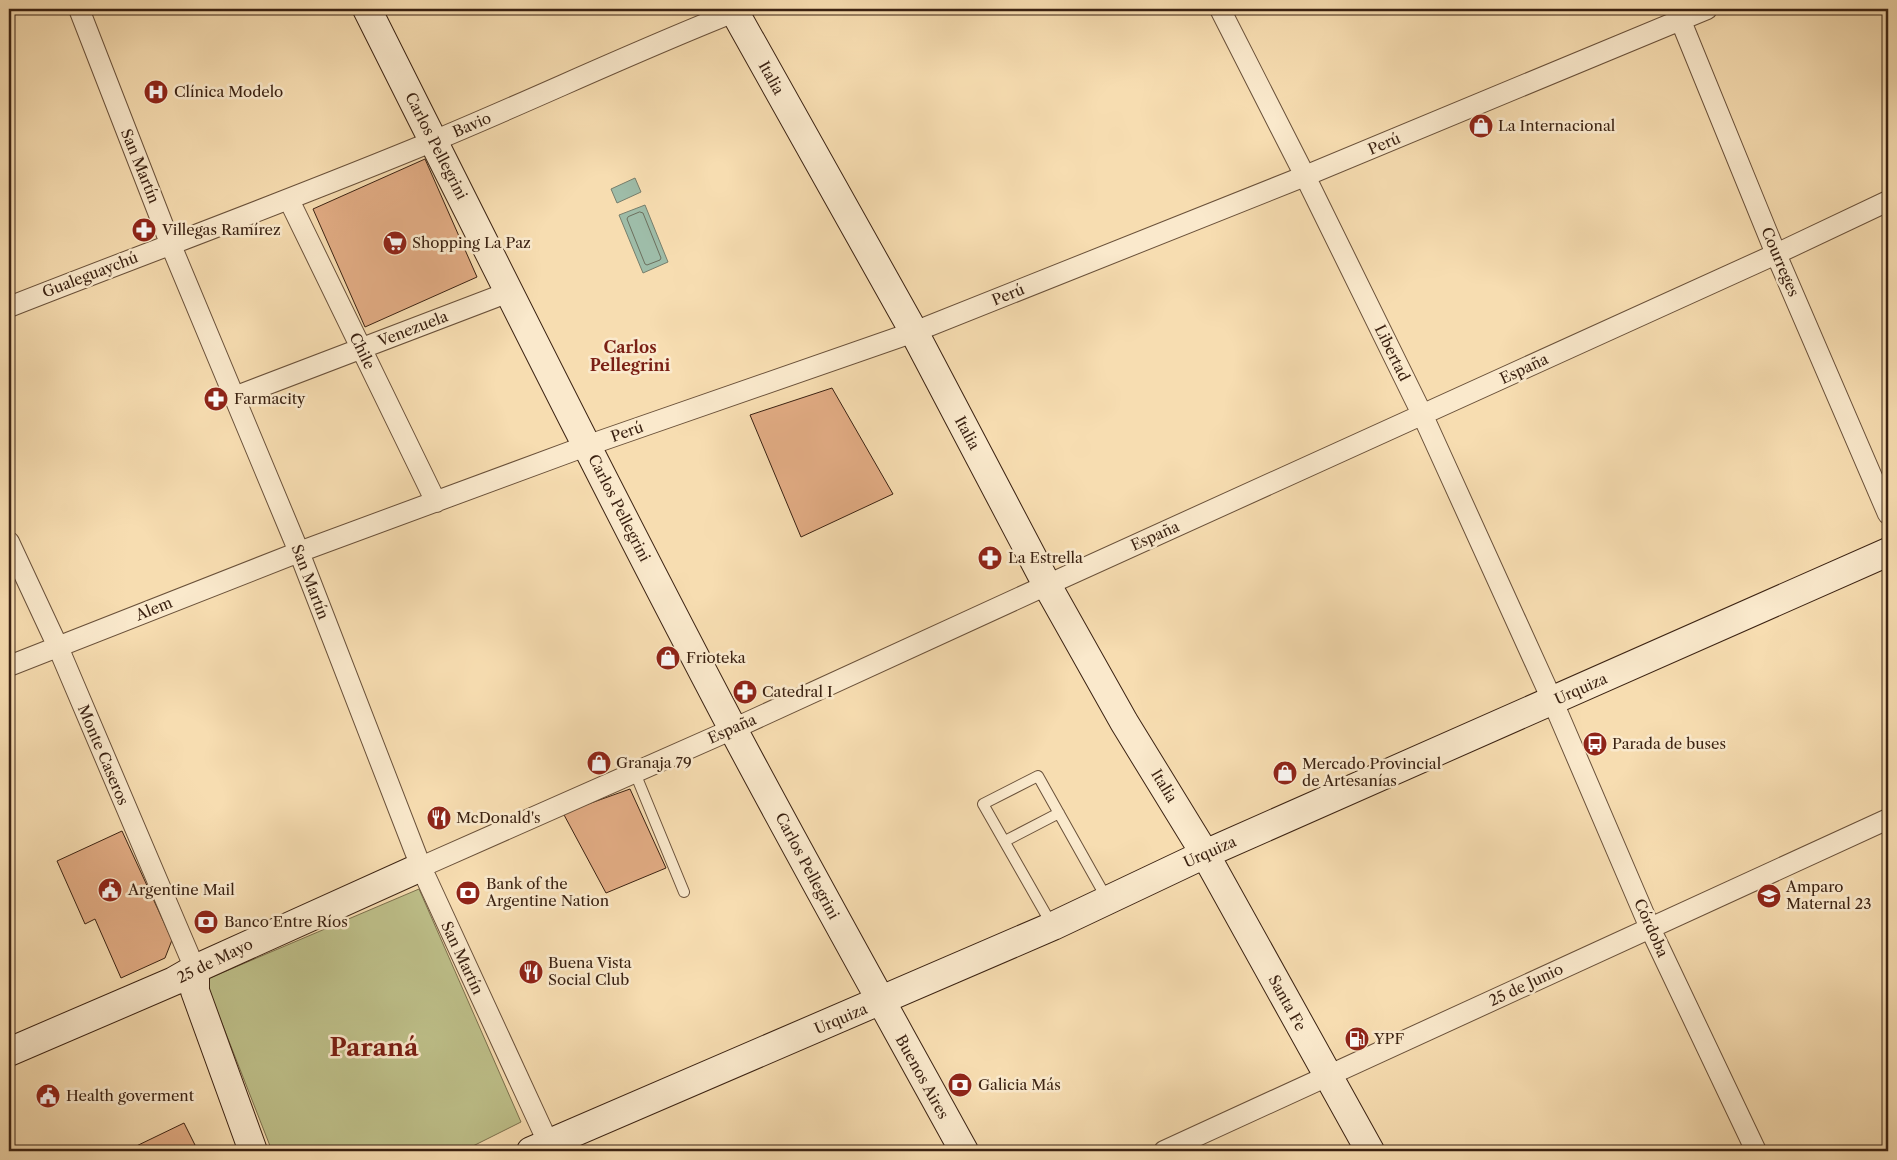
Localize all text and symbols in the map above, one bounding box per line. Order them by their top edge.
street label: Italia [755,58,788,98]
hospital icon: Clínica Modelo [143,79,169,105]
place label: Clínica Modelo [174,82,283,101]
street label: Carlos Pellegrini [401,89,472,203]
street label: Bavio [450,108,494,141]
shop icon: La Internacional [1468,113,1494,139]
place label: La Internacional [1498,116,1616,135]
street label: San Martín [117,126,164,206]
street label: Perú [1365,128,1403,159]
pharmacy icon: Villegas Ramírez [131,217,157,243]
place label: Villegas Ramírez [161,220,281,239]
street label: Courreges [1757,224,1804,299]
supermarket icon: Shopping La Paz [382,230,408,256]
place label: Shopping La Paz [412,233,531,252]
street label: Gualeguaychú [39,248,140,301]
street label: Perú [989,280,1027,310]
street label: Venezuela [374,306,451,351]
street label: Libertad [1371,321,1414,384]
street label: Chile [345,329,379,372]
district label: Carlos Pellegrini [590,337,671,375]
street label: España [1497,349,1551,388]
pharmacy icon: Farmacity [203,386,229,412]
place label: Farmacity [234,389,306,408]
street label: Italia [951,413,984,453]
street label: Perú [608,417,646,446]
street label: Carlos Pellegrini [584,451,655,565]
street label: España [1128,516,1182,555]
street label: San Martín [287,542,334,623]
pharmacy icon: La Estrella [977,545,1003,571]
place label: La Estrella [1008,548,1083,567]
street label: Alem [132,593,175,625]
shop icon: Frioteka [655,645,681,671]
place label: Frioteka [686,648,746,667]
street label: Urquiza [1551,668,1610,709]
pharmacy icon: Catedral I [732,679,758,705]
place label: Catedral I [762,682,833,701]
street label: Monte Caseros [74,702,133,808]
street label: España [705,709,759,748]
bus stop icon: Parada de buses [1582,731,1608,757]
place label: Parada de buses [1612,734,1726,753]
shop icon: Granaja 79 [586,750,612,776]
place label: Granaja 79 [616,753,692,772]
place label: Mercado Provincial de Artesanías [1302,754,1442,790]
shop icon: Mercado Provincial de Artesanías [1272,760,1298,786]
street label: Italia [1147,766,1182,806]
restaurant icon: McDonald's [426,805,452,831]
place label: McDonald's [456,808,541,827]
street label: Carlos Pellegrini [771,809,844,923]
street label: Urquiza [1180,831,1239,872]
place label: Bank of the Argentine Nation [485,874,610,910]
public building icon: Argentine Mail [97,877,123,903]
place label: Amparo Maternal 23 [1785,877,1872,913]
place label: Argentine Mail [127,880,235,899]
bank icon: Bank of the Argentine Nation [455,880,481,906]
school or university icon: Amparo Maternal 23 [1756,883,1782,909]
street label: Córdoba [1630,896,1673,960]
bank icon: Banco Entre Ríos [193,909,219,935]
place label: Banco Entre Ríos [224,912,348,931]
street label: San Martín [437,918,488,998]
street label: 25 de Mayo [174,934,256,987]
place label: Buena Vista Social Club [548,953,632,989]
restaurant icon: Buena Vista Social Club [518,959,544,985]
street label: 25 de Junio [1486,959,1566,1010]
street label: Santa Fe [1264,972,1310,1034]
street label: Urquiza [811,999,870,1038]
fuel station icon: YPF [1344,1026,1370,1052]
place label: YPF [1373,1029,1404,1048]
street label: Buenos Aires [891,1031,953,1122]
district label: Paraná [329,1032,419,1063]
bank icon: Galicia Más [947,1072,973,1098]
place label: Galicia Más [978,1075,1061,1094]
public building icon: Health goverment [35,1083,61,1109]
place label: Health goverment [66,1086,195,1105]

